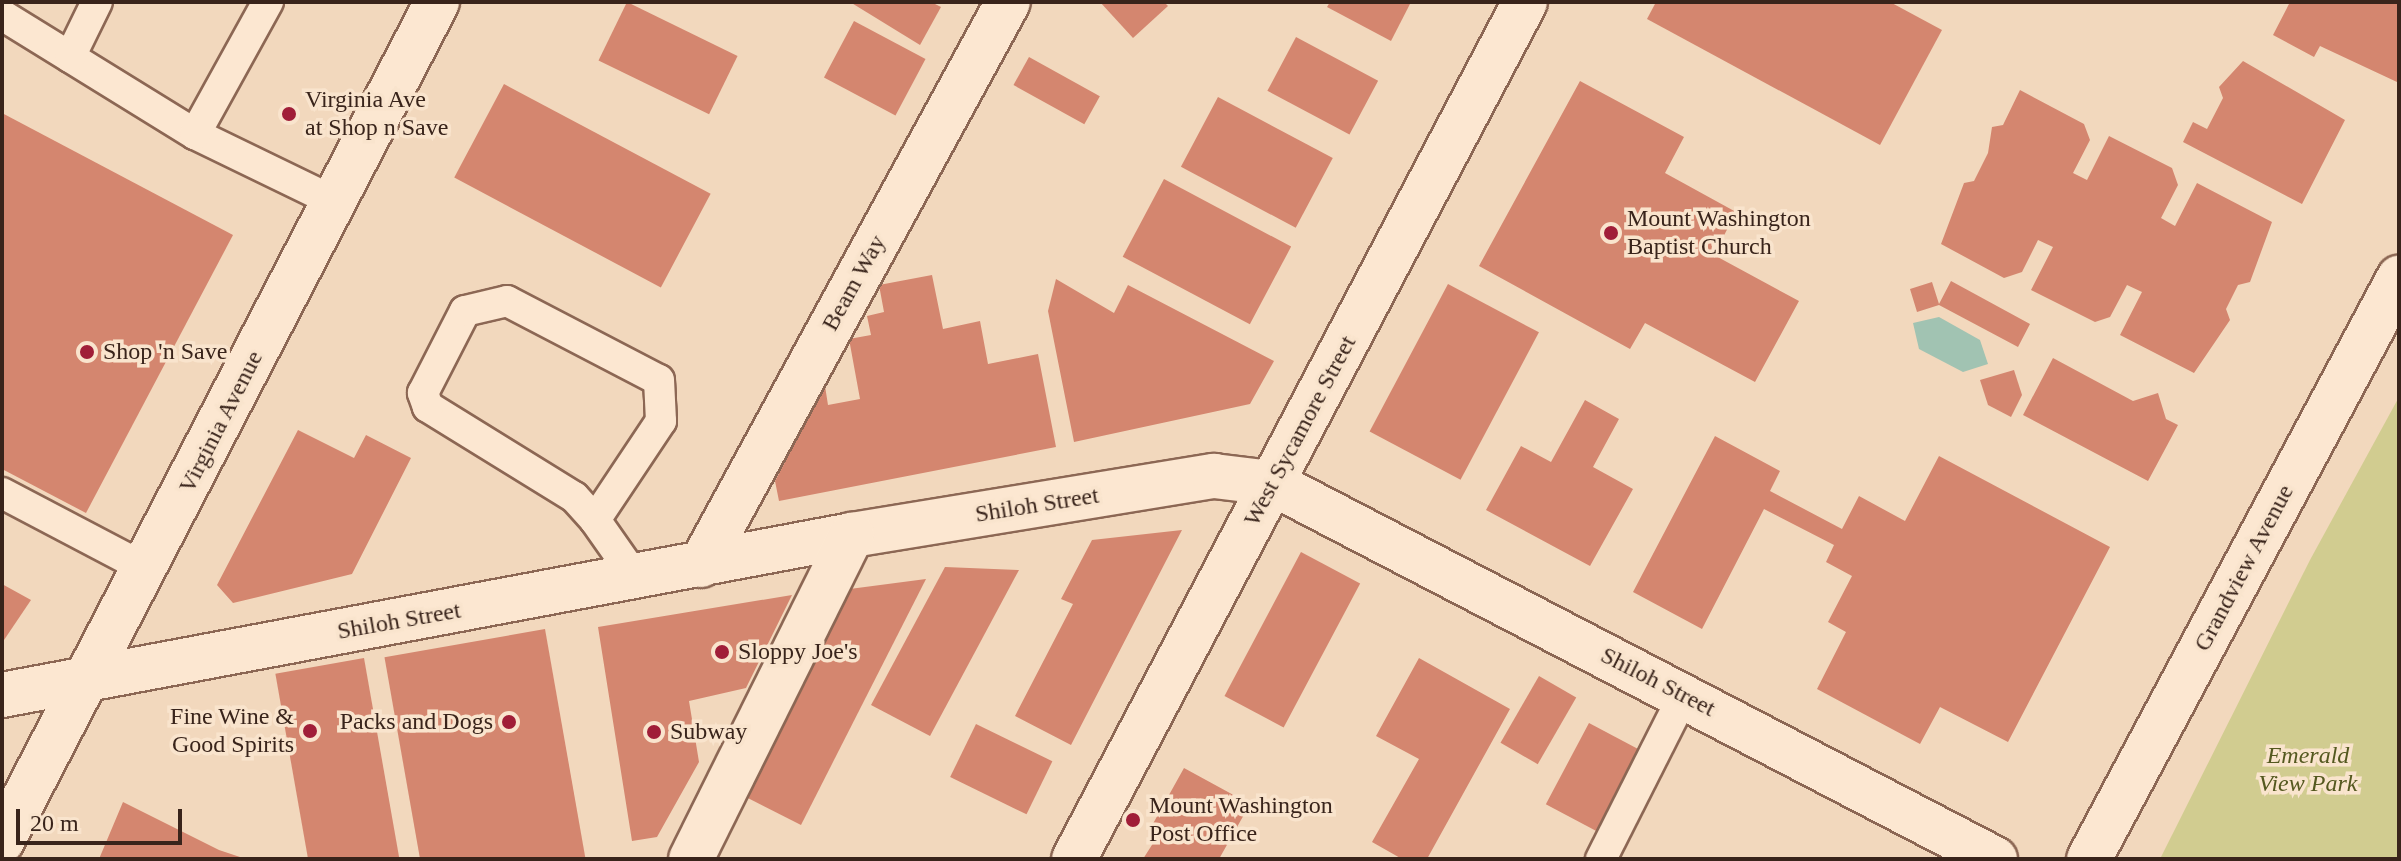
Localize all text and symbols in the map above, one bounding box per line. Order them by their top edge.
place label: Virginia Ave at Shop n Save [305,86,448,142]
marker: Virginia Ave at Shop n Save [280,105,298,123]
place label: Mount Washington Baptist Church [1627,205,1811,261]
marker: Mount Washington Baptist Church [1602,224,1620,242]
street label: Beam Way [816,230,892,336]
street label: West Sycamore Street [1238,331,1362,531]
place label: Shop 'n Save [103,338,227,366]
marker: Shop 'n Save [78,343,96,361]
street label: Virginia Avenue [173,346,269,498]
street label: Grandview Avenue [2188,479,2300,657]
street label: Shiloh Street [973,481,1101,529]
street label: Shiloh Street [335,596,463,646]
place label: Sloppy Joe's [738,638,858,666]
street label: Shiloh Street [1596,641,1720,723]
marker: Sloppy Joe's [713,643,731,661]
place label: Fine Wine & Good Spirits [170,703,294,759]
place label: Packs and Dogs [340,708,493,736]
marker: Packs and Dogs [500,713,518,731]
place label: Subway [670,718,747,746]
marker: Fine Wine & Good Spirits [301,722,319,740]
marker: Subway [645,723,663,741]
park label: Emerald View Park [2259,742,2357,798]
place label: Mount Washington Post Office [1149,792,1333,848]
scale bar [20,793,186,843]
text: 20 m [30,810,79,836]
marker: Mount Washington Post Office [1124,811,1142,829]

